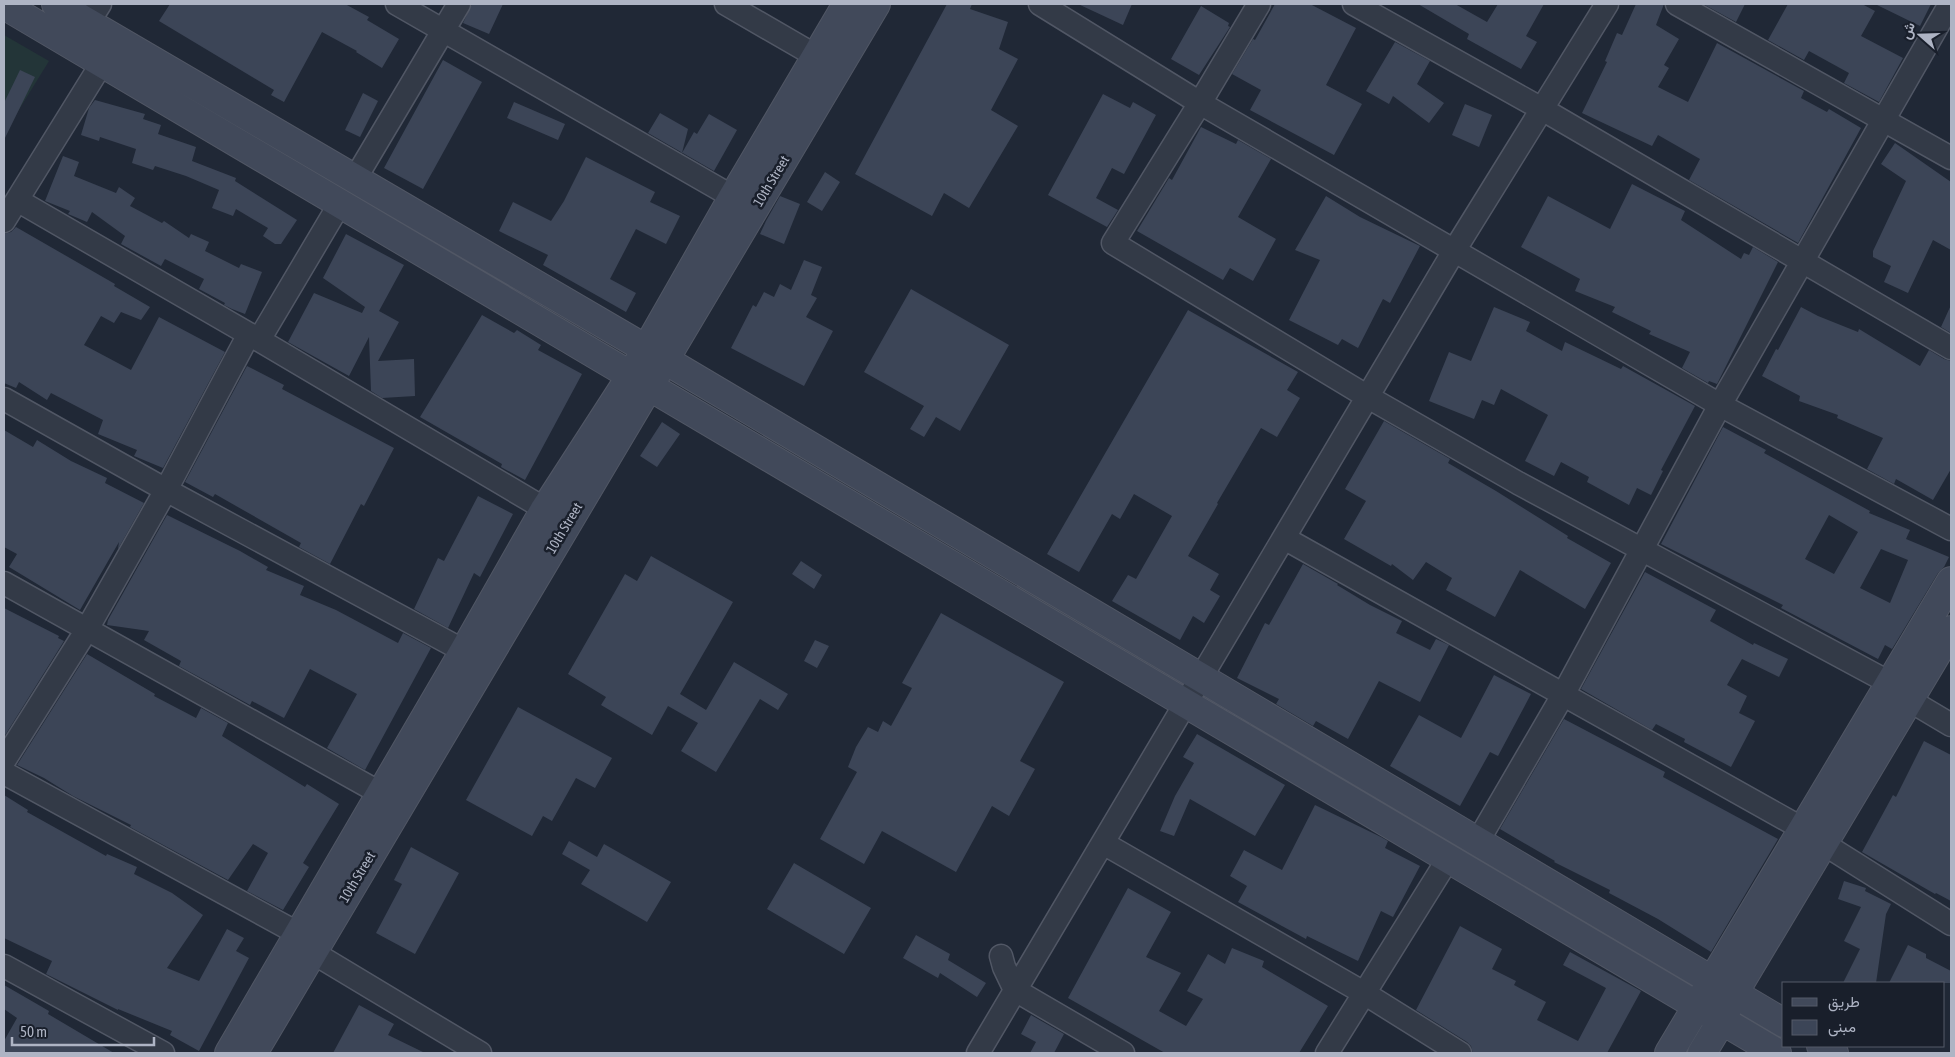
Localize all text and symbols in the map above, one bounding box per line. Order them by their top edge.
north arrow [1895,10,1945,60]
text: ش [1897,20,1919,42]
street label: 10th Street [750,153,792,209]
street label: 10th Street [543,500,585,556]
street label: 10th Street [336,849,378,905]
legend [1782,982,1945,1047]
text: طريق [1828,993,1860,1012]
scale bar [12,1014,155,1046]
text: مبنى [1828,1018,1856,1037]
text: 50 m [20,1023,47,1040]

